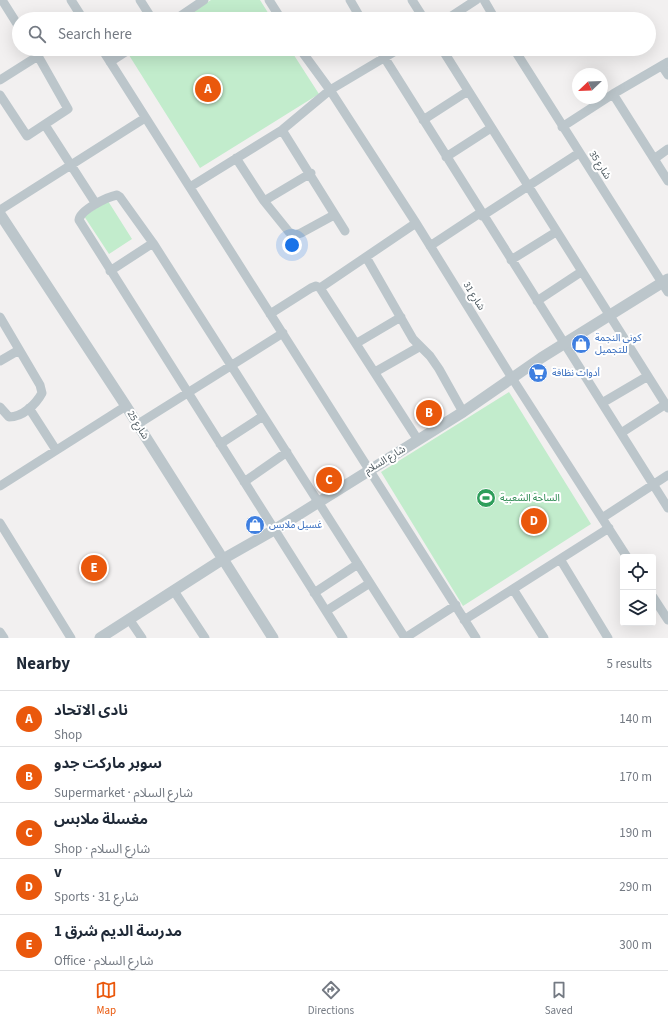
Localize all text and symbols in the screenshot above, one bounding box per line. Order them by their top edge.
search box [12,12,656,56]
icon: search [26,23,48,45]
text: Search here [58,24,132,45]
north arrow [572,68,608,104]
pin: A [195,74,221,104]
street label: شارع 35 [586,148,615,182]
your location [282,235,302,255]
street label: شارع 31 [460,279,488,313]
place label: كوني النجمة للتجميل [595,331,642,357]
shop icon: كوني النجمة للتجميل [570,333,592,355]
supermarket icon: أدوات نظافة [527,362,549,384]
place label: أدوات نظافة [552,366,600,380]
pin: B [416,398,442,428]
street label: شارع 25 [124,408,152,442]
street label: شارع السلام [362,442,409,479]
pin: C [316,465,342,495]
sports icon: الساحة الشعبية [475,487,497,509]
place label: الساحة الشعبية [500,491,560,505]
pin: D [521,506,547,536]
shop icon: غسيل ملابس [244,514,266,536]
place label: غسيل ملابس [269,518,322,532]
pin: E [81,553,107,583]
map controls [620,554,656,626]
button: locate [620,554,656,590]
button: layers [620,590,656,626]
text: Nearby [16,652,70,676]
text: 5 results [607,655,652,673]
text: نادى الاتحاد [54,700,128,721]
text: A [25,710,33,728]
text: 140 m [619,710,652,728]
text: Shop [54,726,82,744]
text: سوبر ماركت جدو [54,753,162,774]
text: B [25,768,33,786]
text: 170 m [619,768,652,786]
text: Supermarket · شارع السلام [54,784,193,802]
text: مغسلة ملابس [54,809,148,830]
text: C [25,824,33,842]
text: 190 m [619,824,652,842]
text: Shop · شارع السلام [54,840,150,858]
text: v [54,862,62,883]
text: D [25,878,33,896]
text: 290 m [619,878,652,896]
text: Sports · شارع 31 [54,888,139,906]
text: مدرسة الديم شرق 1 [54,921,182,942]
text: E [25,936,33,954]
text: 300 m [619,936,652,954]
text: Office · شارع السلام [54,952,153,970]
tab: Map [95,979,117,1018]
tab: Directions [308,979,354,1018]
tab: Saved [545,979,573,1018]

